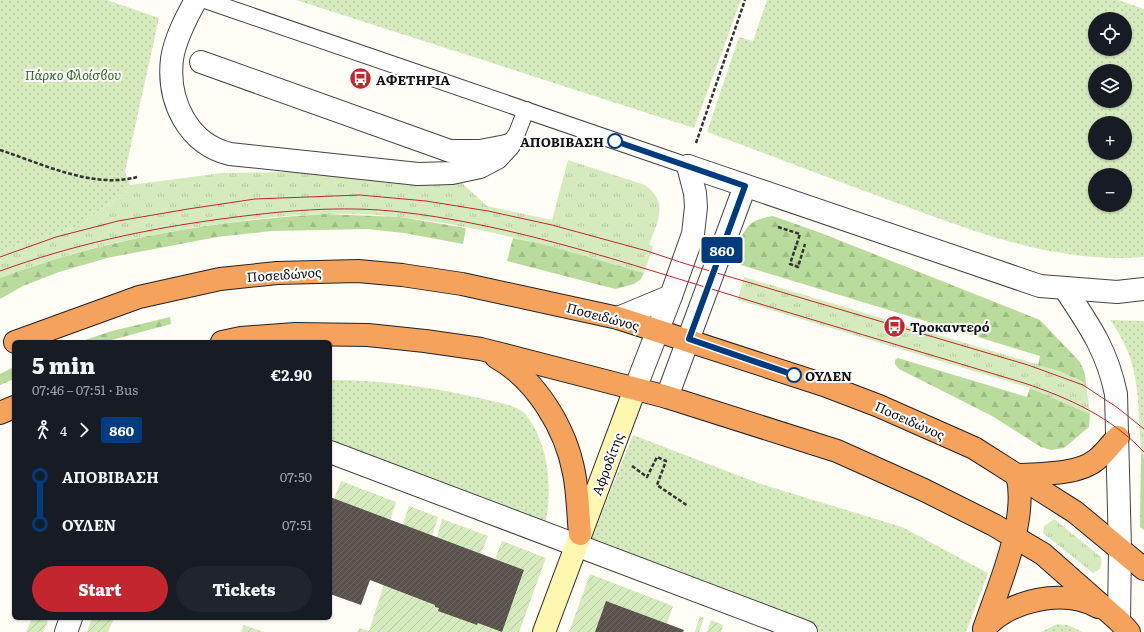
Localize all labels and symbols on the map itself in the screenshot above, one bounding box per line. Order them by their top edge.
park label: Πάρκο Φλοίσβου [25,65,121,84]
bus stop icon: ΑΦΕΤΗΡΙΑ [347,66,373,92]
place label: ΑΦΕΤΗΡΙΑ [376,70,450,89]
place label: ΑΠΟΒΙΒΑΣΗ [520,132,604,151]
marker: ΑΠΟΒΙΒΑΣΗ [607,133,623,149]
line badge: 860 [699,237,745,263]
street label: Ποσειδώνος [246,262,322,286]
street label: Ποσειδώνος [564,297,642,335]
bus stop icon: Τροκαντερό [882,313,908,339]
place label: Τροκαντερό [910,317,990,336]
place label: ΟΥΛΕΝ [805,366,852,385]
marker: ΟΥΛΕΝ [786,367,802,383]
street label: Ποσειδώνος [872,396,948,444]
street label: Αφροδίτης [586,429,628,498]

